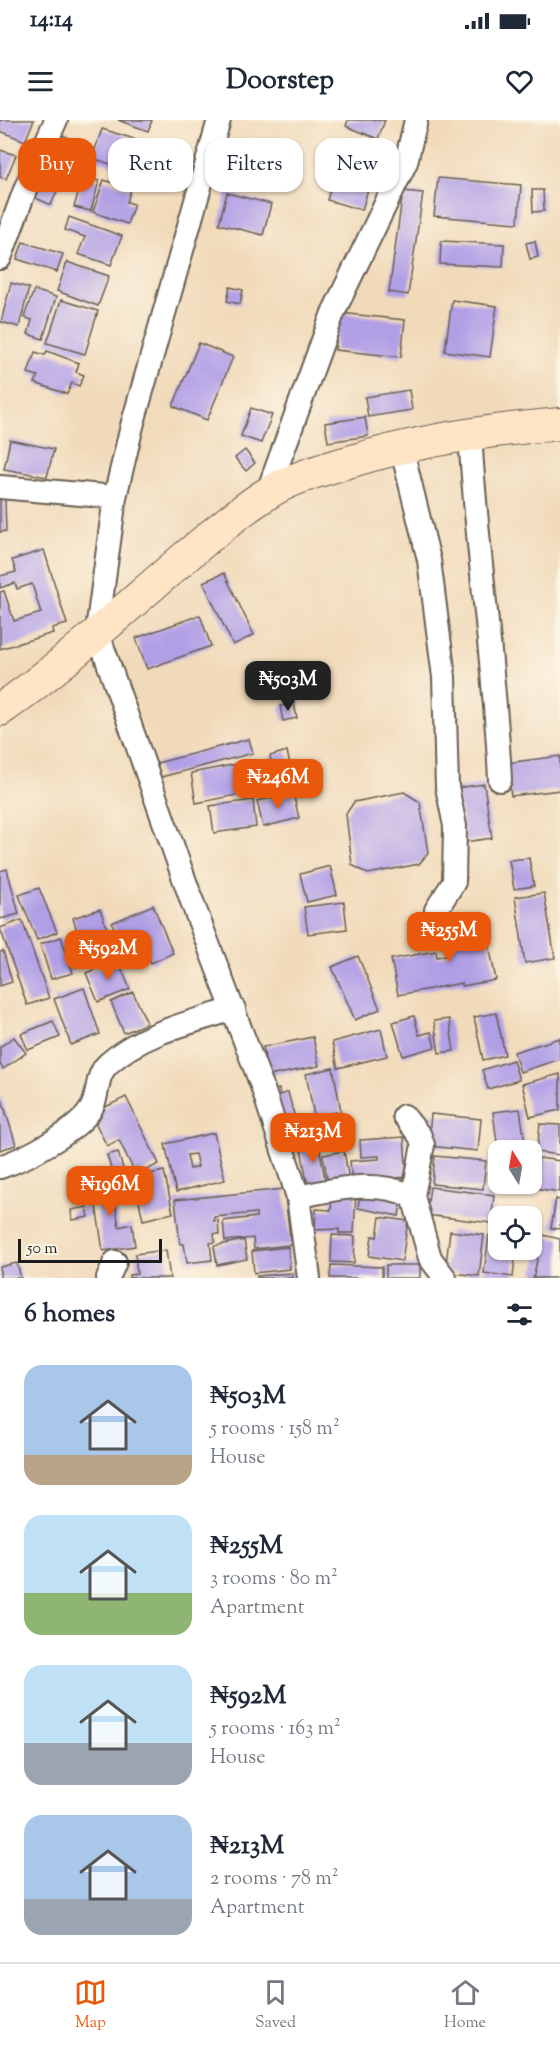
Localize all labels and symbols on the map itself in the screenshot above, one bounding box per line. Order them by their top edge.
pin: ₦503M [246,661,330,712]
pin: ₦246M [236,759,320,810]
pin: ₦255M [407,912,491,963]
pin: ₦592M [66,930,150,981]
pin: ₦213M [271,1113,355,1164]
north arrow [488,1140,542,1194]
pin: ₦196M [68,1166,152,1217]
scale bar [18,1236,162,1264]

